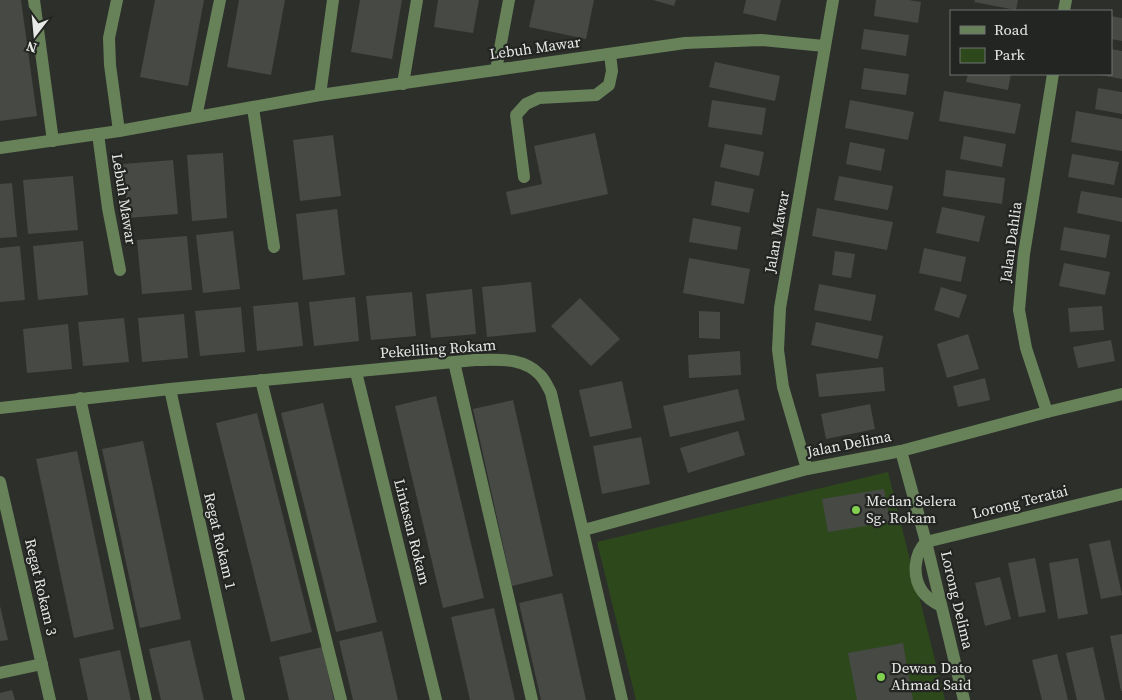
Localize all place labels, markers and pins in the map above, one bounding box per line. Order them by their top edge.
place label: Medan Selera Sg. Rokam [866,490,957,528]
marker: Medan Selera Sg. Rokam [850,504,862,516]
place label: Dewan Dato Ahmad Said [891,657,972,695]
marker: Dewan Dato Ahmad Said [875,671,887,683]

